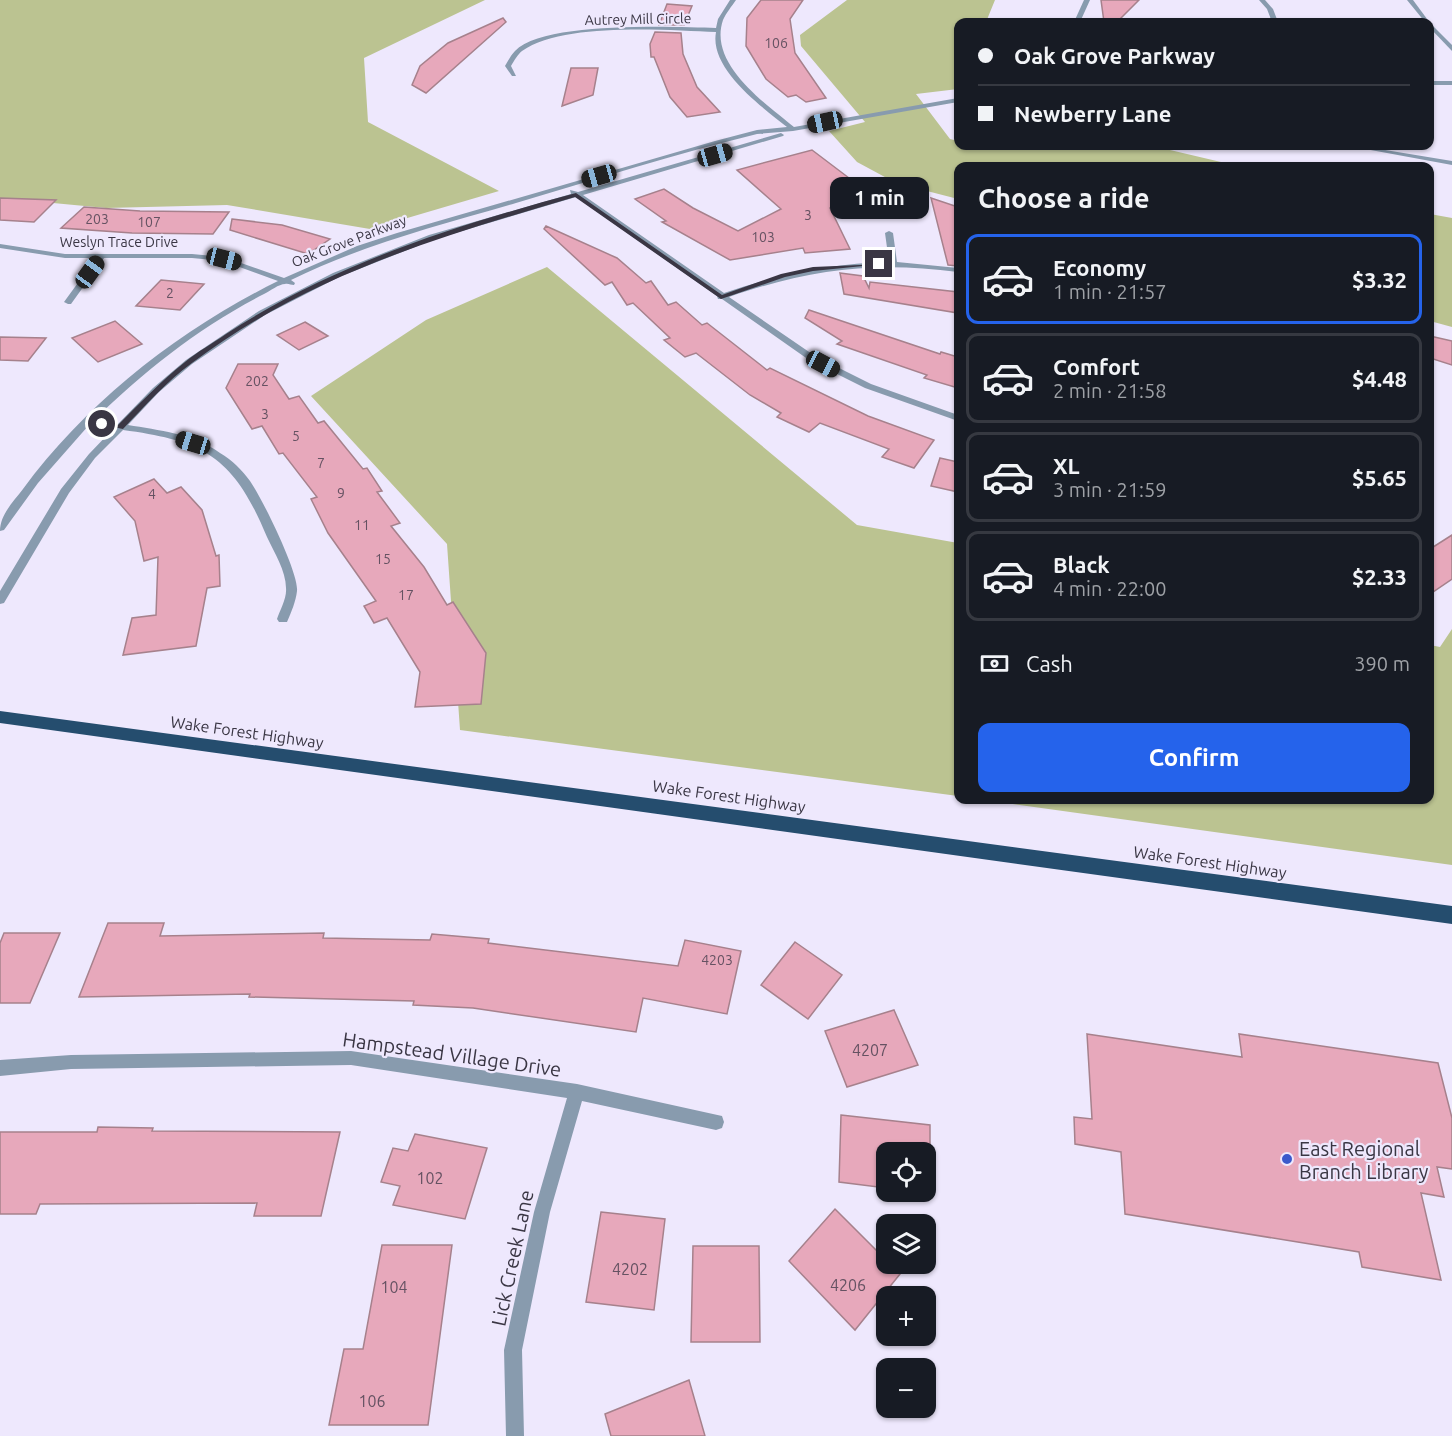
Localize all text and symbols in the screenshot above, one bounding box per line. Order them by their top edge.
street label: Autrey Mill Circle [584,10,692,28]
house number: 106 [764,35,788,51]
text: Oak Grove Parkway [1014,43,1215,68]
text: Newberry Lane [1014,101,1172,126]
car [806,109,844,135]
car [695,141,735,169]
car [579,162,619,190]
callout: 1 min [830,177,928,219]
text: Choose a ride [978,183,1150,213]
text: 1 min [854,186,905,209]
house number: 3 [804,207,812,223]
house number: 203 [85,211,109,227]
street label: Oak Grove Parkway [289,212,409,270]
house number: 107 [137,214,161,230]
house number: 103 [751,229,775,245]
street label: Weslyn Trace Drive [60,234,178,250]
car [204,246,244,272]
route end [865,250,892,277]
car [72,252,108,292]
icon: car [981,252,1035,306]
text: Economy [1053,255,1146,280]
text: $3.32 [1352,267,1407,292]
text: 1 min · 21:57 [1053,280,1167,303]
house number: 2 [166,285,174,301]
car [803,348,843,380]
icon: car [981,351,1035,405]
text: Comfort [1053,354,1140,379]
text: $4.48 [1352,366,1407,391]
house number: 202 [245,373,269,389]
text: 2 min · 21:58 [1053,379,1167,402]
house number: 3 [261,406,269,422]
route start [88,410,115,437]
house number: 5 [292,428,300,444]
car [173,429,213,457]
icon: car [981,450,1035,504]
text: XL [1053,453,1080,478]
house number: 7 [317,455,325,471]
text: $5.65 [1352,465,1407,490]
text: 3 min · 21:59 [1053,478,1167,501]
house number: 9 [337,485,345,501]
house number: 4 [148,486,156,502]
house number: 11 [354,517,370,533]
icon: car [981,549,1035,603]
house number: 15 [375,551,391,567]
text: Black [1053,552,1110,577]
text: $2.33 [1352,564,1407,589]
text: 4 min · 22:00 [1053,577,1167,600]
house number: 17 [398,587,414,603]
icon: cash [978,647,1011,680]
text: Cash [1026,651,1073,676]
text: 390 m [1354,652,1410,675]
street label: Wake Forest Highway [169,712,325,752]
button: Confirm [978,723,1410,792]
street label: Wake Forest Highway [651,776,807,816]
street label: Wake Forest Highway [1132,842,1288,882]
house number: 4203 [701,952,733,968]
street label: Hampstead Village Drive [341,1027,563,1081]
house number: 4207 [852,1041,888,1059]
place label: East Regional Branch Library [1299,1137,1429,1183]
map controls [876,1142,936,1418]
button: locate [876,1142,936,1202]
marker: East Regional Branch Library [1280,1152,1294,1166]
house number: 102 [416,1169,444,1187]
street label: Lick Creek Lane [486,1188,538,1328]
button: layers [876,1214,936,1274]
house number: 4202 [612,1260,648,1278]
house number: 4206 [830,1276,866,1294]
house number: 104 [380,1278,408,1296]
button: + [876,1286,936,1346]
button: − [876,1358,936,1418]
house number: 106 [358,1392,386,1410]

